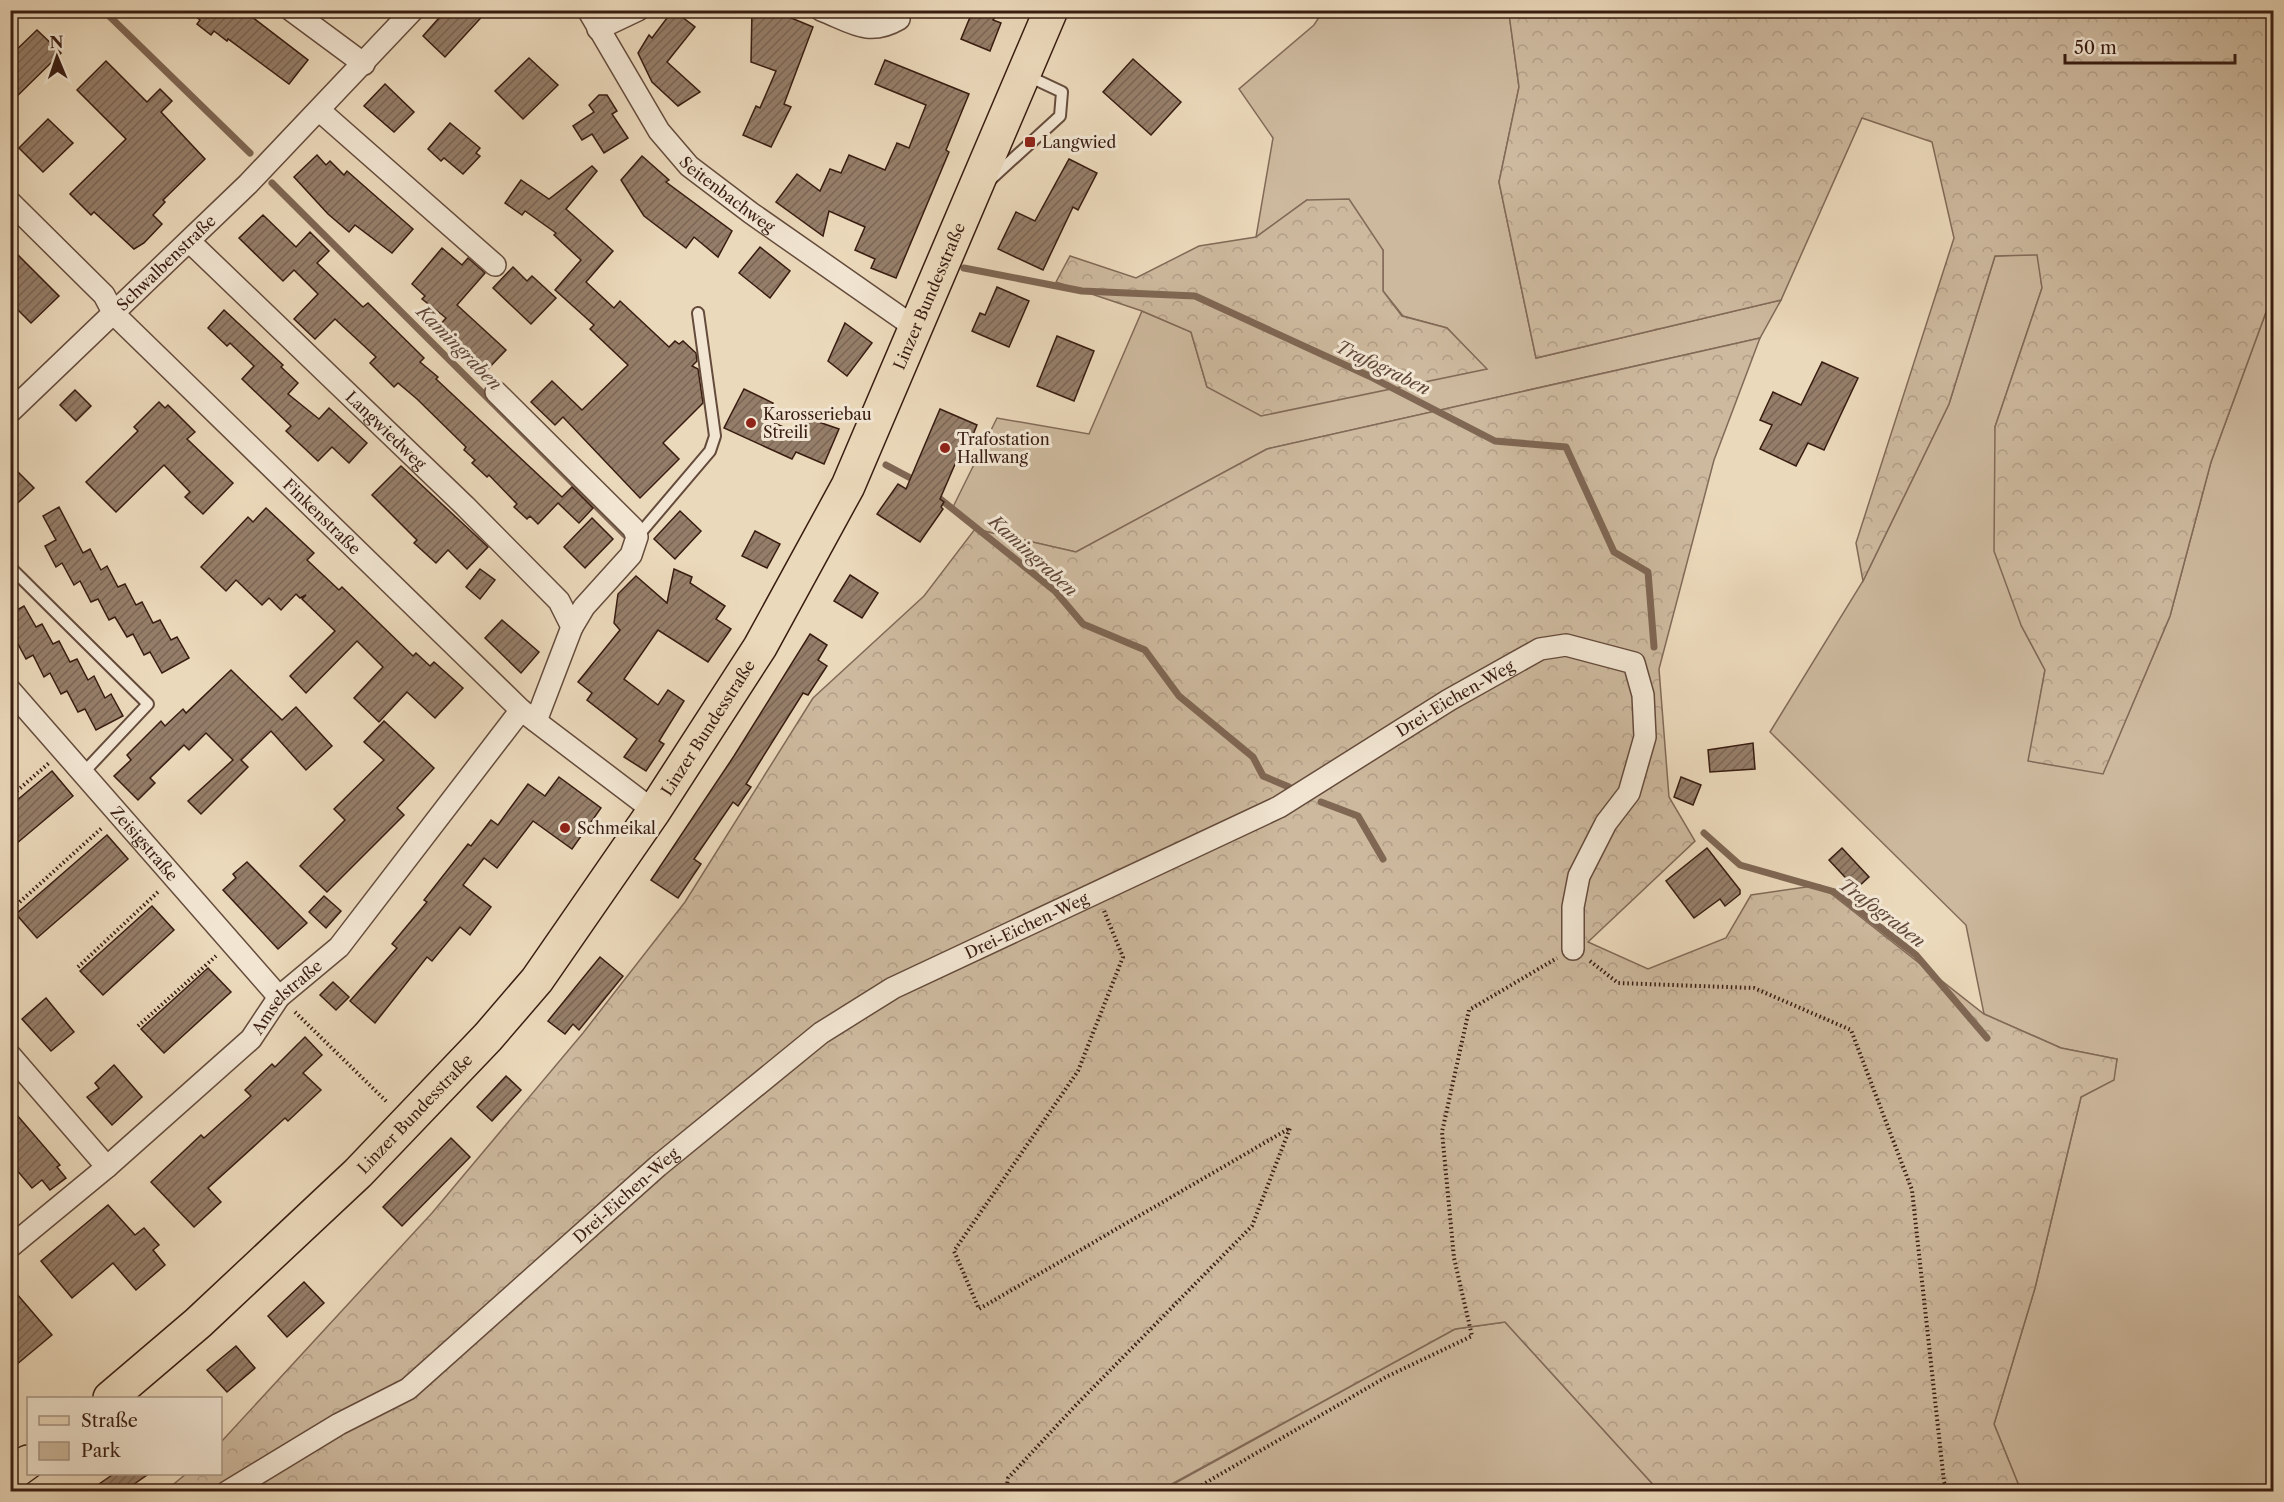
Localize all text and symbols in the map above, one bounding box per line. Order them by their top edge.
north arrow [27,27,87,87]
scale bar [2065,27,2234,65]
text: N [49,32,64,52]
text: 50 m [2074,37,2117,59]
place label: Langwied [1042,132,1116,152]
marker: Langwied [1023,135,1037,149]
street label: Seitenbachweg [675,152,779,237]
street label: Schwalbenstraße [112,210,220,315]
street label: Linzer Bundesstraße [889,220,969,373]
water label: Kamingraben [410,299,506,395]
water label: Trafograben [1332,336,1434,400]
street label: Langwiedweg [341,387,431,474]
place label: Karosseriebau Streili [763,404,872,442]
marker: Karosseriebau Streili [744,416,758,430]
place label: Trafostation Hallwang [957,429,1050,467]
marker: Trafostation Hallwang [938,441,952,455]
street label: Finkenstraße [279,474,365,559]
water label: Kamingraben [983,509,1082,601]
street label: Drei-Eichen-Weg [1392,655,1518,741]
street label: Linzer Bundesstraße [657,656,759,799]
street label: Zeisigstraße [106,802,183,885]
place label: Schmeikal [577,818,656,838]
marker: Schmeikal [558,821,572,835]
water label: Trafograben [1835,874,1929,953]
street label: Drei-Eichen-Weg [961,888,1092,963]
street label: Amselstraße [247,956,326,1039]
street label: Linzer Bundesstraße [353,1050,476,1178]
street label: Drei-Eichen-Weg [569,1143,683,1247]
legend [27,1397,222,1475]
text: Straße [81,1410,138,1432]
text: Park [81,1440,122,1462]

